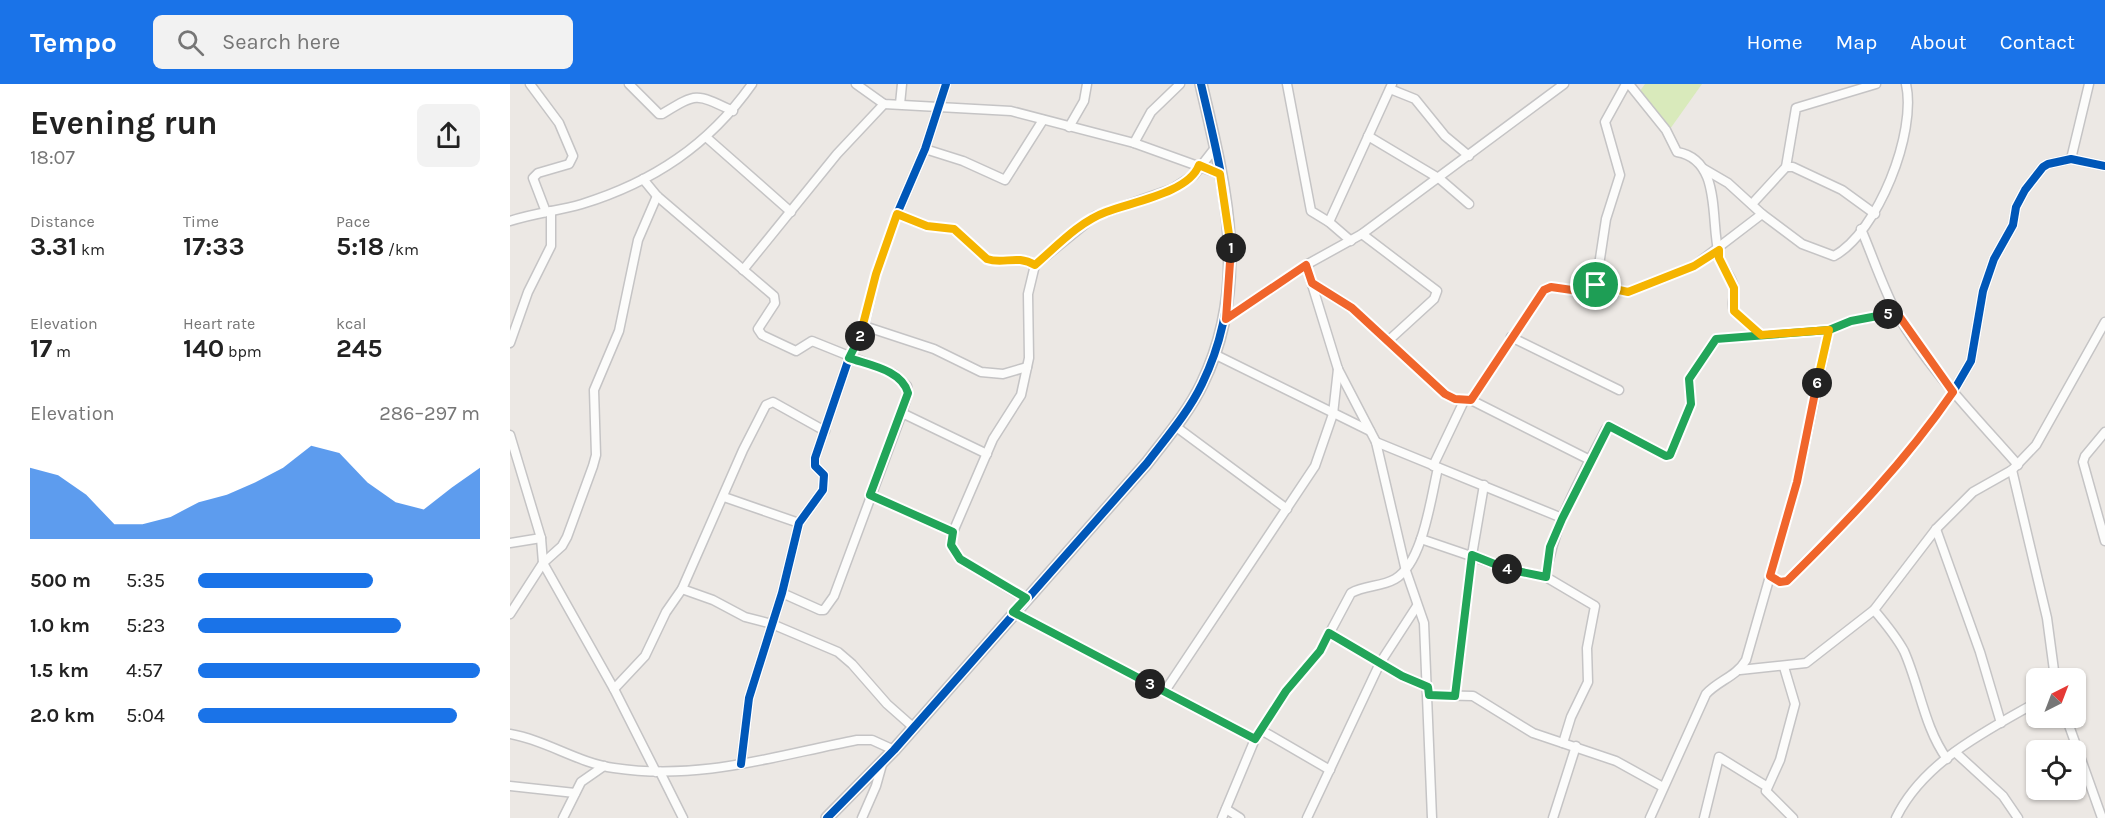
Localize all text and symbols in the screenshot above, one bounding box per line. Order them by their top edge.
search box [153,15,573,69]
text: Tempo [30,26,117,59]
icon: search [174,26,207,59]
text: Search here [222,29,340,55]
text: Home [1747,30,1803,54]
text: Map [1836,30,1877,54]
text: About [1910,30,1967,54]
text: Contact [2000,30,2075,54]
text: Evening run [30,104,218,142]
button: share [417,104,480,167]
text: 18:07 [30,146,75,169]
text: Distance [30,212,95,231]
text: Time [183,212,219,231]
text: Pace [336,212,370,231]
text: 3.31 [30,231,77,262]
text: 17:33 [183,231,245,262]
text: 5:18 [336,231,384,262]
pin: 1 [1216,233,1246,263]
text: 1 [1228,238,1234,257]
text: km [77,240,105,259]
text: /km [384,240,419,259]
pin [1570,259,1621,310]
icon: arrive [1579,268,1612,301]
pin: 5 [1873,299,1903,329]
text: 5 [1883,304,1893,323]
text: Elevation [30,314,98,333]
text: Heart rate [183,314,255,333]
text: kcal [336,314,367,333]
pin: 2 [845,321,875,351]
text: 2 [855,326,865,345]
text: 17 [30,333,52,364]
text: 140 [183,333,224,364]
text: 245 [336,333,382,364]
text: m [52,342,71,361]
text: bpm [224,342,262,361]
pin: 6 [1802,368,1832,398]
text: 6 [1812,373,1822,392]
text: Elevation [30,402,115,425]
text: 286–297 m [379,402,480,425]
pin: 4 [1492,554,1522,584]
text: 4 [1502,559,1512,578]
text: 500 m [30,569,91,592]
text: 5:35 [126,569,165,592]
text: 1.0 km [30,614,90,637]
text: 5:23 [126,614,165,637]
text: 1.5 km [30,659,89,682]
text: 4:57 [126,659,162,682]
north arrow [2026,668,2086,728]
map controls [2026,668,2086,800]
pin: 3 [1135,669,1165,699]
text: 3 [1145,674,1155,693]
text: 2.0 km [30,704,95,727]
text: 5:04 [126,704,165,727]
button: locate [2026,740,2086,800]

